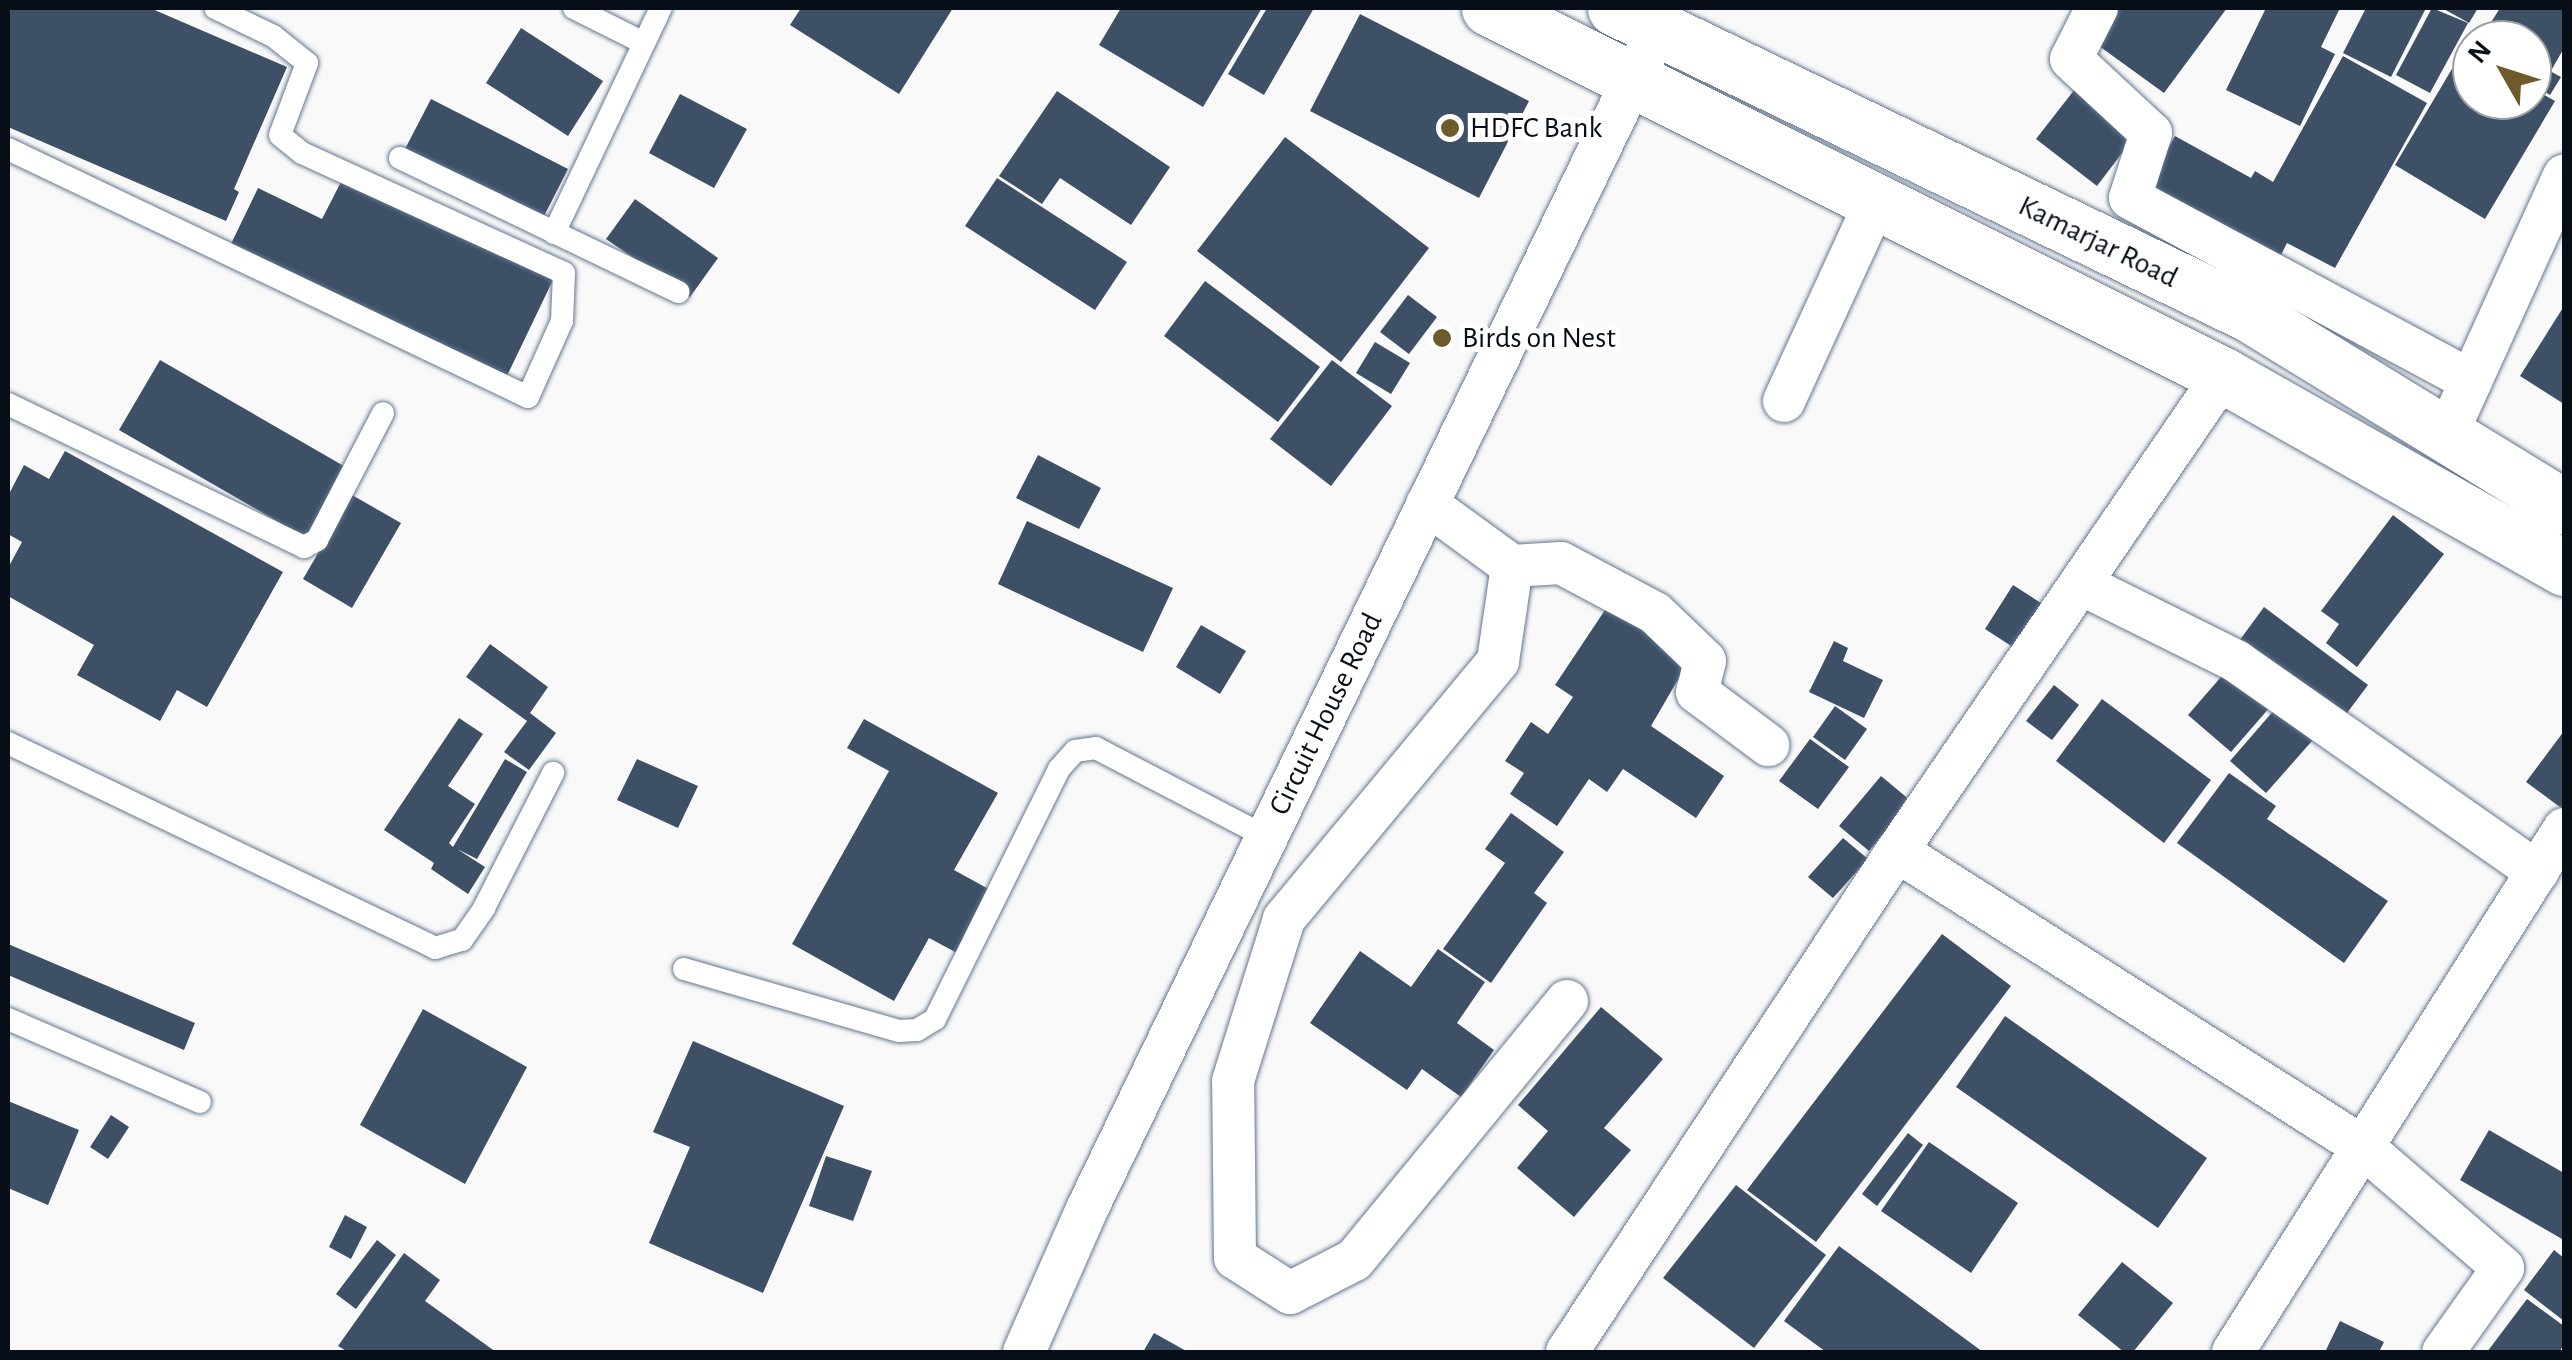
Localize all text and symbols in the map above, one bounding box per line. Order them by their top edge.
north arrow [2452,20,2552,120]
text: N [2463,36,2497,69]
place label: HDFC Bank [1470,110,1602,146]
marker: HDFC Bank [1439,117,1461,139]
street label: Kamarjar Road [2012,188,2184,296]
place label: Birds on Nest [1462,320,1616,356]
marker: Birds on Nest [1431,327,1453,349]
street label: Circuit House Road [1261,607,1391,821]

